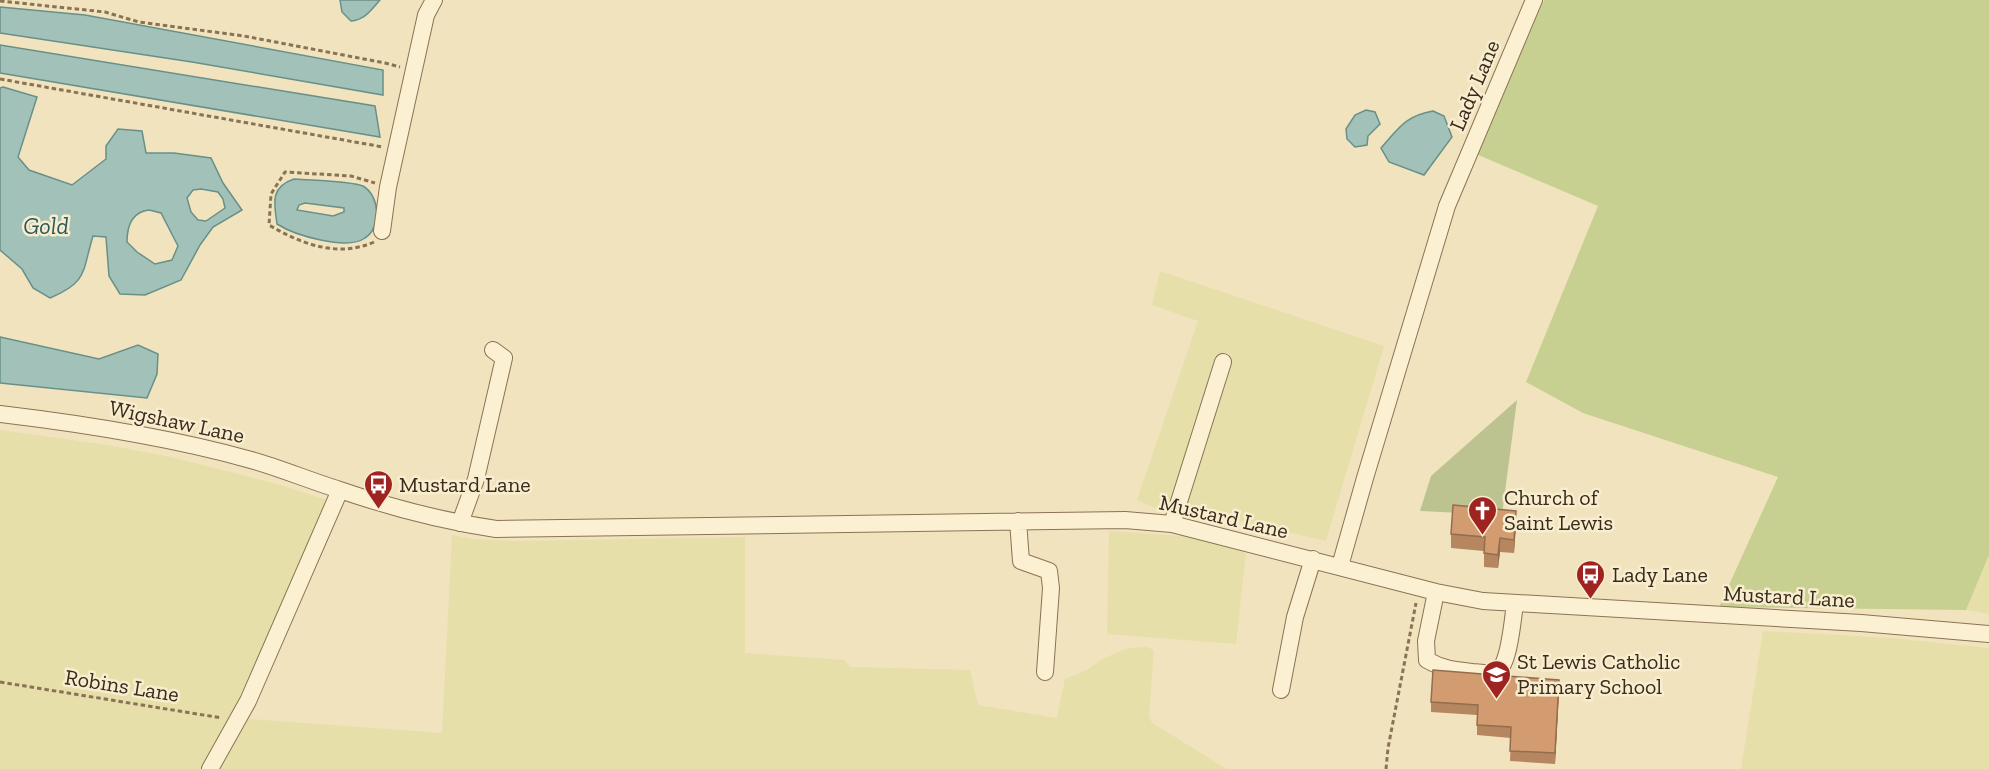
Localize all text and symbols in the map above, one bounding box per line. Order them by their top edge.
street label: Lady Lane [1443,36,1506,135]
water label: Gold [23,211,69,240]
street label: Wigshaw Lane [107,394,247,449]
bus stop icon: Mustard Lane [362,468,394,510]
place label: Mustard Lane [399,471,531,498]
place label: Church of Saint Lewis [1504,484,1613,536]
street label: Mustard Lane [1157,489,1291,544]
church icon: Church of Saint Lewis [1467,494,1499,536]
bus stop icon: Lady Lane [1575,558,1607,600]
place label: Lady Lane [1612,561,1708,588]
street label: Mustard Lane [1723,580,1855,613]
place label: St Lewis Catholic Primary School [1517,648,1680,700]
school or university icon: St Lewis Catholic Primary School [1480,658,1512,700]
street label: Robins Lane [63,663,181,708]

